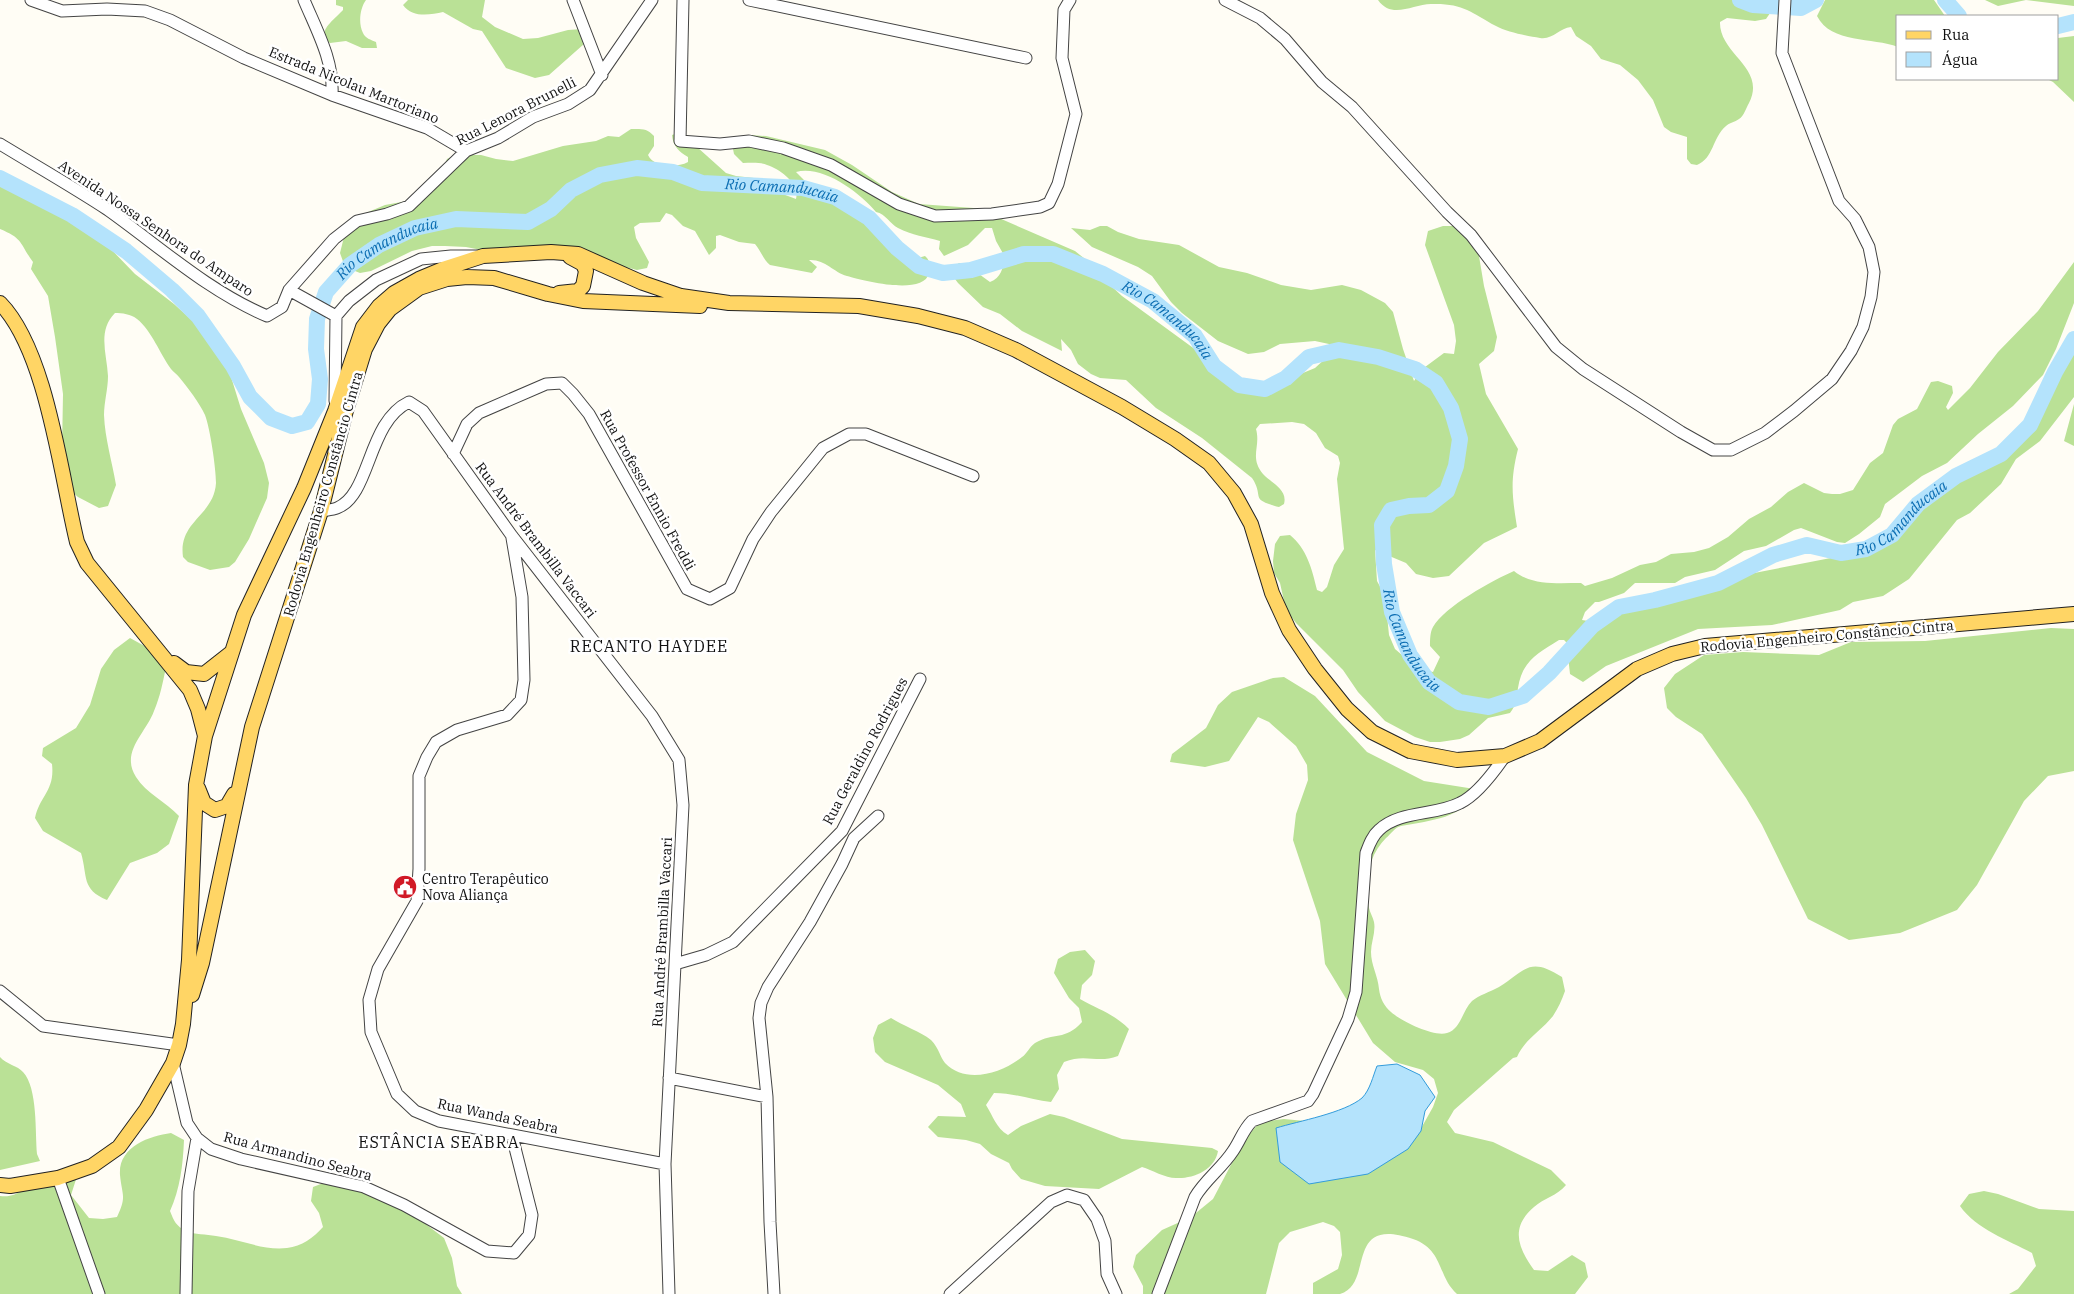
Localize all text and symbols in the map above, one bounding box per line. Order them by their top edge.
legend [1896,15,2059,80]
text: Rua [1942,25,1969,44]
street label: Estrada Nicolau Martoriano [266,43,442,127]
text: Água [1942,50,1978,69]
street label: Rua Lenora Brunelli [453,73,579,149]
street label: Avenida Nossa Senhora do Amparo [55,156,257,300]
water label: Rio Camanducaia [724,174,842,207]
water label: Rio Camanducaia [331,213,440,284]
water label: Rio Camanducaia [1118,276,1218,363]
street label: Rodovia Engenheiro Constâncio Cintra [279,369,367,619]
street label: Rua Professor Ennio Freddi [596,407,700,573]
street label: Rua André Brambilla Vaccari [472,459,600,621]
water label: Rio Camanducaia [1853,475,1951,560]
water label: Rio Camanducaia [1379,587,1445,697]
street label: Rodovia Engenheiro Constâncio Cintra [1700,616,1955,656]
district label: RECANTO HAYDEE [570,636,728,656]
street label: Rua Geraldino Rodrigues [818,674,912,828]
street label: Rua André Brambilla Vaccari [648,837,676,1027]
place label: Centro Terapêutico Nova Aliança [422,870,549,904]
public building icon: Centro Terapêutico Nova Aliança [392,874,418,900]
street label: Rua Wanda Seabra [436,1094,560,1138]
street label: Rua Armandino Seabra [222,1127,375,1185]
district label: ESTÂNCIA SEABRA [358,1132,520,1152]

